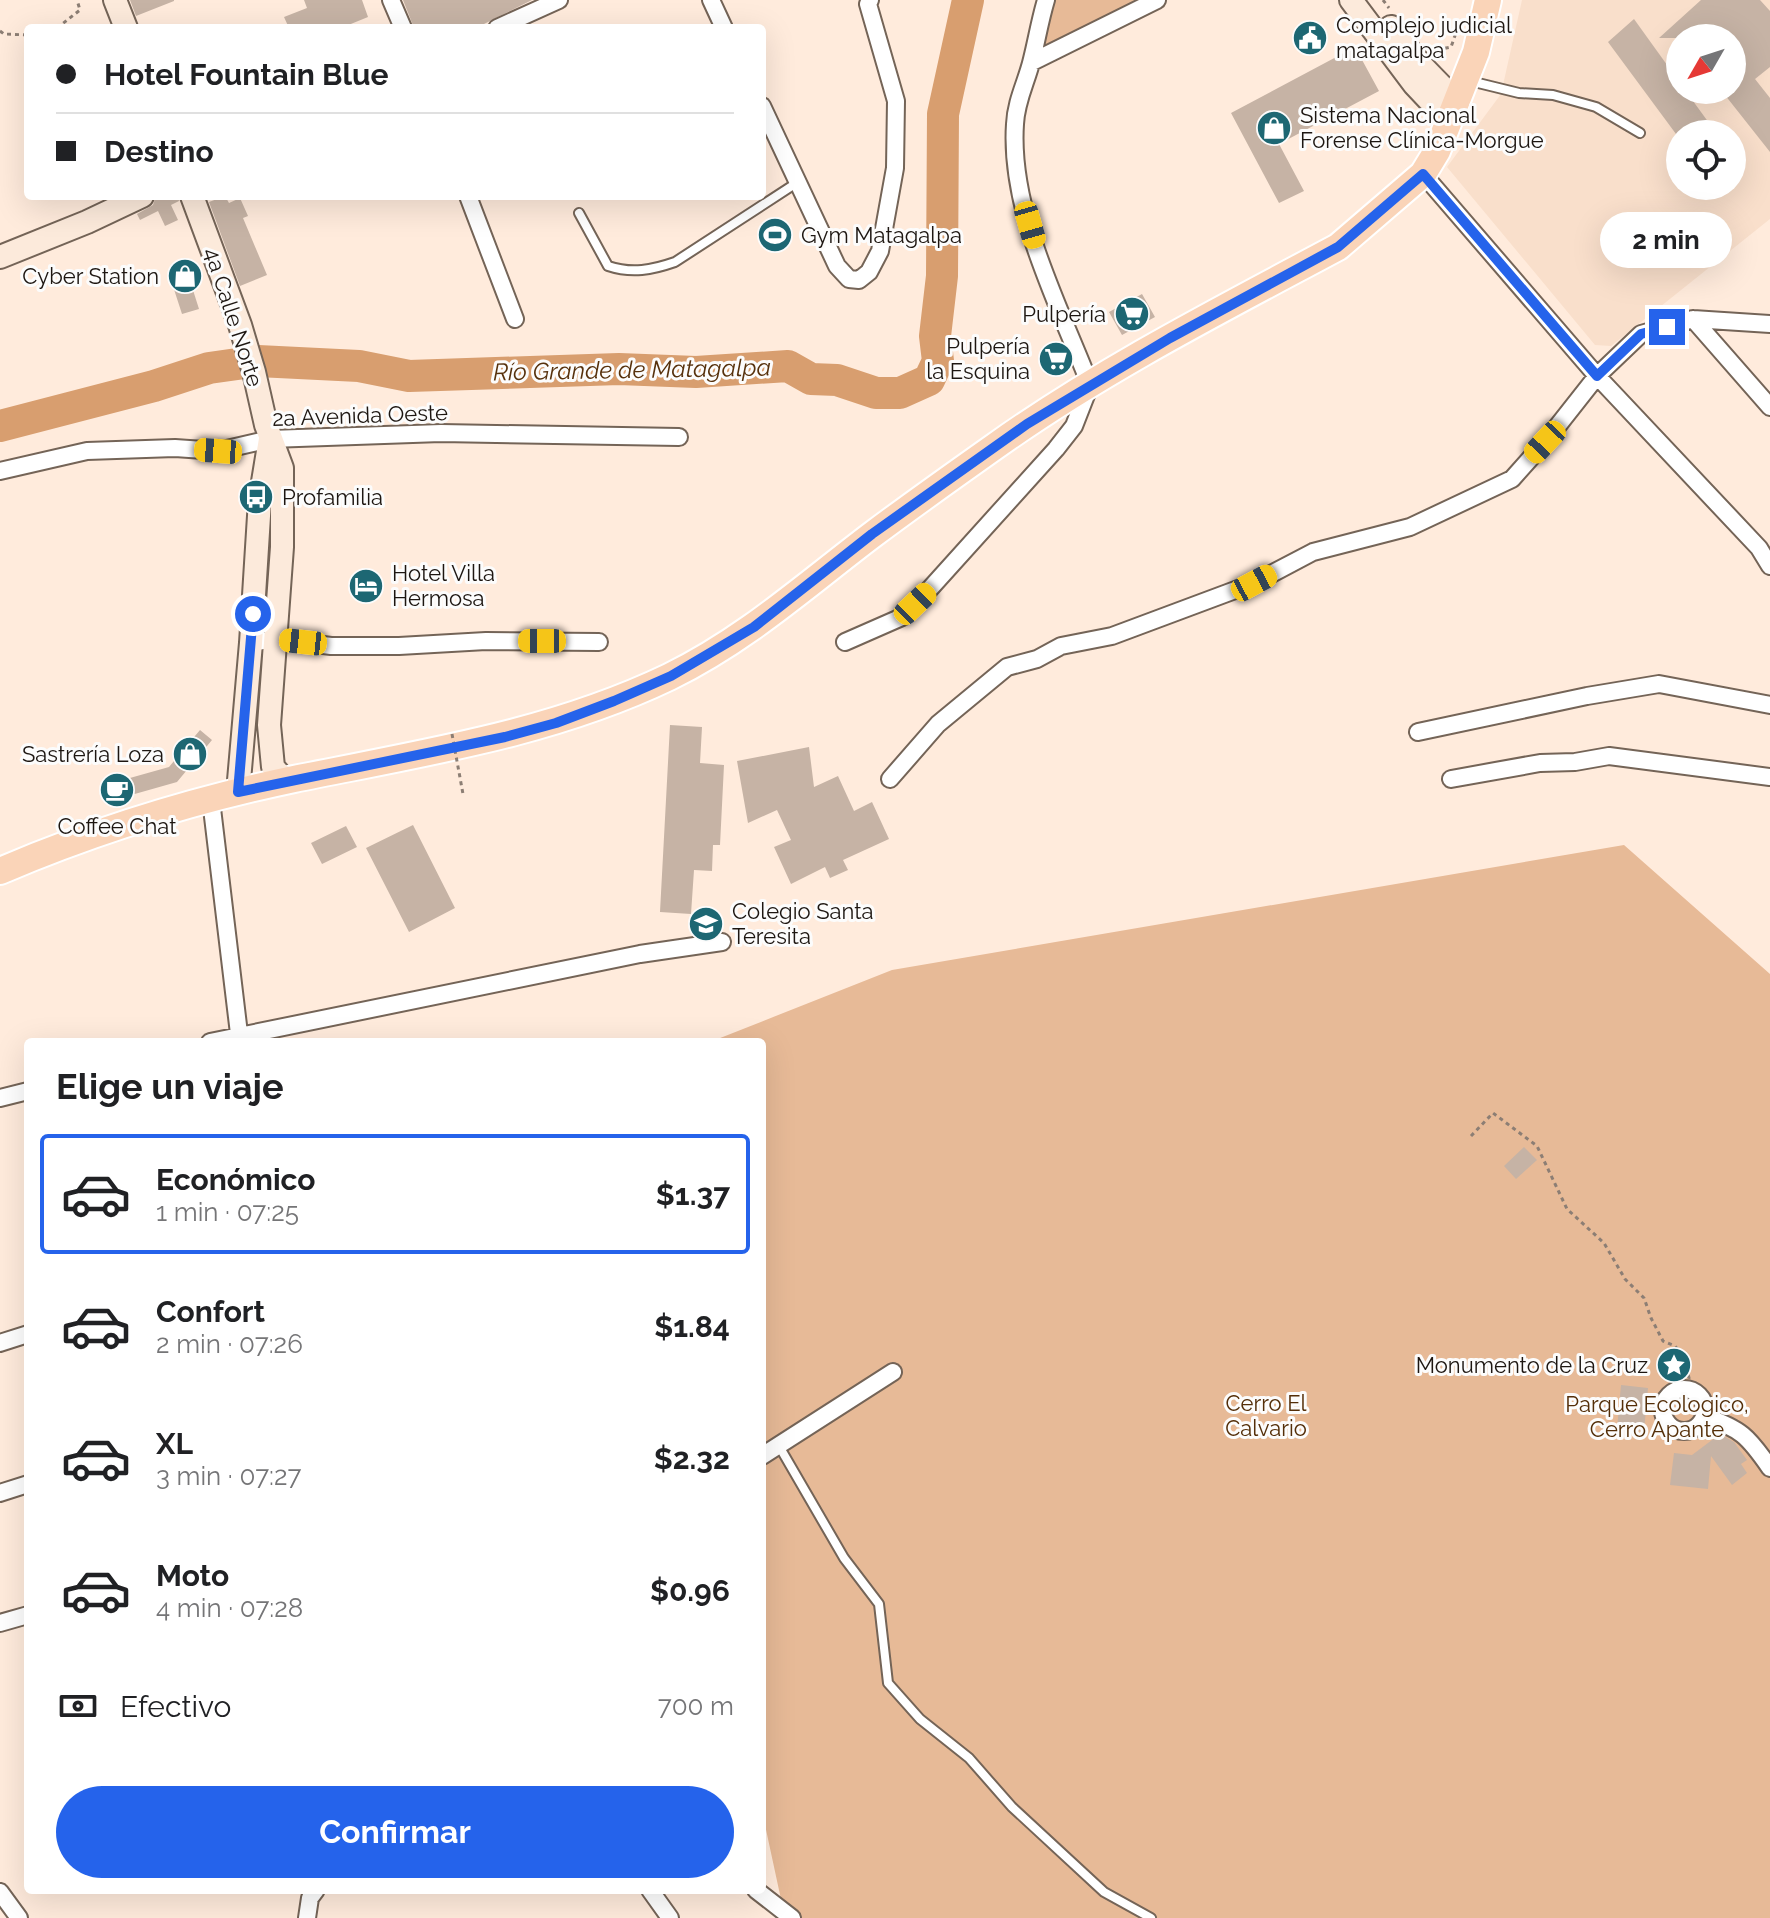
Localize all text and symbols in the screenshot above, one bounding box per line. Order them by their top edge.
place label: Complejo judicial matagalpa [1336,12,1512,63]
public building icon: Complejo judicial matagalpa [1291,19,1329,57]
north arrow [1666,24,1746,104]
map controls [1666,24,1746,200]
text: Hotel Fountain Blue [104,57,388,92]
place label: Sistema Nacional Forense Clínica-Morgue [1300,102,1544,153]
shop icon: Sistema Nacional Forense Clínica-Morgue [1255,109,1293,147]
button: locate [1666,120,1746,200]
text: Destino [104,134,214,169]
car [1012,199,1048,251]
callout: 2 min [1601,211,1733,267]
sports icon: Gym Matagalpa [756,216,794,254]
place label: Gym Matagalpa [801,222,962,248]
text: 2 min [1632,225,1700,255]
street label: 4a Calle Norte [199,244,269,390]
shop icon: Cyber Station [166,257,204,295]
place label: Cyber Station [22,263,159,289]
supermarket icon: Pulpería [1113,295,1151,333]
place label: Pulpería [1022,301,1106,327]
route end [1649,309,1685,345]
place label: Pulpería la Esquina [926,333,1030,384]
supermarket icon: Pulpería la Esquina [1037,340,1075,378]
water label: Río Grande de Matagalpa [493,353,771,386]
street label: 2a Avenida Oeste [272,399,448,431]
car [1520,416,1570,468]
car [193,437,243,465]
bus stop icon: Profamilia [237,478,275,516]
place label: Profamilia [282,484,383,510]
place label: Hotel Villa Hermosa [392,560,495,611]
car [1227,561,1281,605]
hotel icon: Hotel Villa Hermosa [347,567,385,605]
car [889,579,941,629]
route start [235,596,271,632]
car [278,628,328,656]
car [518,629,566,653]
shop icon: Sastrería Loza [171,735,209,773]
place label: Sastrería Loza [22,741,164,767]
cafe icon: Coffee Chat [98,771,136,809]
place label: Coffee Chat [57,813,177,839]
place label: Colegio Santa Teresita [732,898,874,949]
school or university icon: Colegio Santa Teresita [687,905,725,943]
text: Elige un viaje [56,1065,284,1107]
icon: car [60,1158,132,1230]
text: Económico [156,1162,316,1197]
text: $1.37 [656,1177,730,1212]
text: 1 min · 07:25 [156,1197,299,1227]
icon: car [60,1290,132,1362]
text: Confort [156,1294,265,1329]
text: $1.84 [654,1309,730,1344]
text: 2 min · 07:26 [156,1329,303,1359]
place icon: Monumento de la Cruz [1655,1346,1693,1384]
place label: Monumento de la Cruz [1416,1352,1648,1378]
park label: Cerro El Calvario [1225,1390,1307,1441]
park label: Parque Ecologico, Cerro Apante [1565,1391,1749,1442]
icon: car [60,1422,132,1494]
text: XL [156,1426,193,1461]
text: $2.32 [654,1441,730,1476]
text: 3 min · 07:27 [156,1461,301,1491]
icon: car [60,1554,132,1626]
text: Moto [156,1558,229,1593]
text: $0.96 [650,1573,730,1608]
text: 4 min · 07:28 [156,1593,303,1623]
icon: cash [56,1684,100,1728]
text: Efectivo [120,1689,231,1724]
text: 700 m [658,1691,734,1721]
button: Confirmar [56,1786,734,1878]

